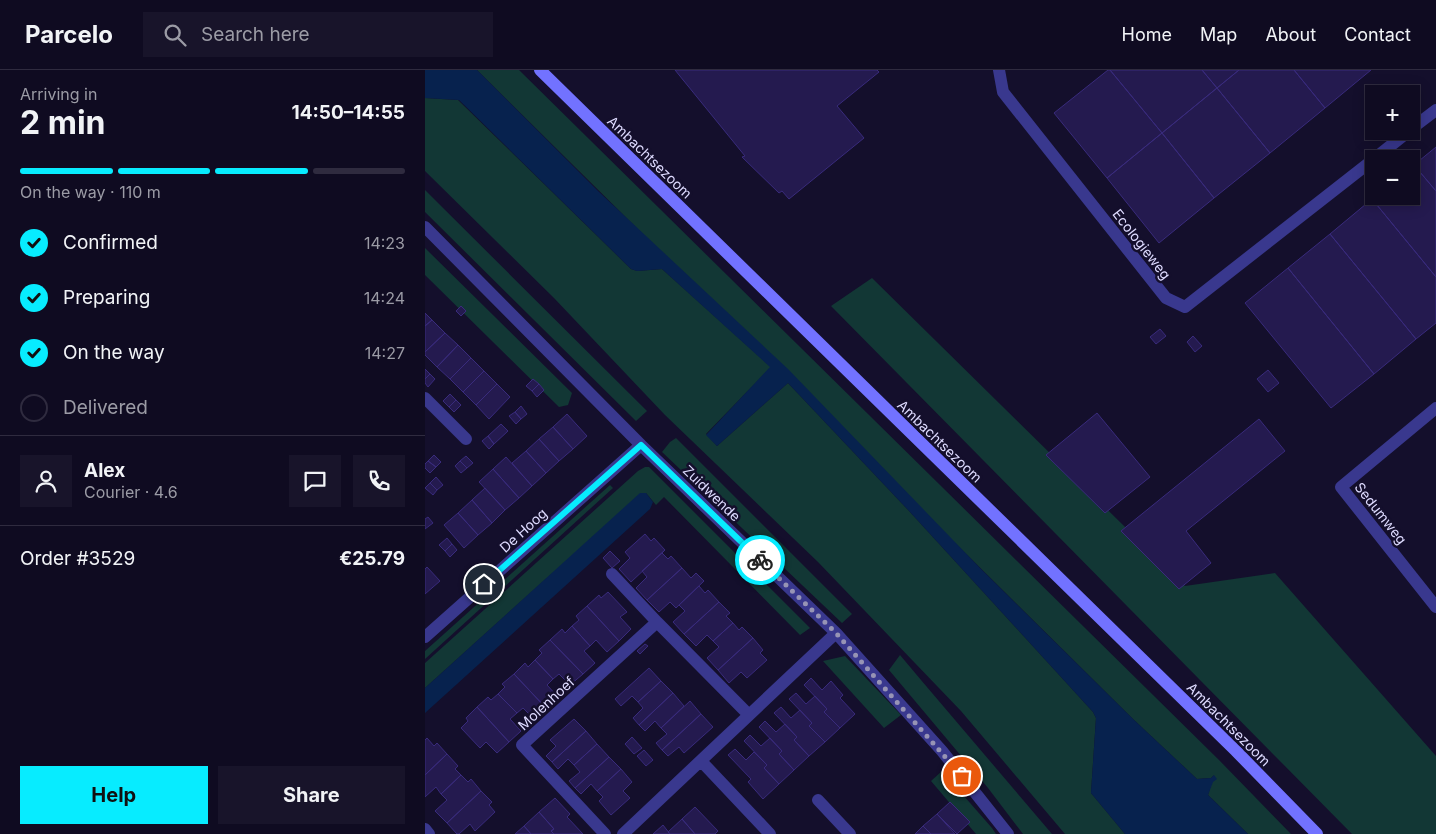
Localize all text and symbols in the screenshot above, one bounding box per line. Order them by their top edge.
search box [143,12,493,57]
text: Parcelo [25,20,113,49]
icon: search [161,21,189,49]
text: Search here [201,23,310,46]
text: Home [1122,24,1172,45]
text: Map [1200,24,1237,45]
text: About [1265,24,1316,45]
text: Contact [1344,24,1411,45]
text: Arriving in [20,84,97,104]
map controls [1365,85,1420,205]
button: + [1365,85,1420,140]
text: 14:50–14:55 [291,101,405,124]
text: 2 min [20,103,106,142]
street label: Ambachtsezoom [604,112,696,202]
button: − [1365,150,1420,205]
text: On the way · 110 m [20,182,161,202]
street label: Ecologieweg [1109,205,1175,283]
icon: check [20,229,48,257]
text: Confirmed [63,231,158,254]
text: 14:23 [364,233,405,253]
icon: check [20,284,48,312]
text: Preparing [63,286,150,309]
text: 14:24 [364,288,405,308]
icon: check [20,339,48,367]
text: On the way [63,341,165,364]
text: 14:27 [365,343,405,363]
text: Delivered [63,396,148,419]
street label: Ambachtsezoom [894,396,986,486]
button: person [20,455,72,507]
button: chat [289,455,341,507]
button: phone [353,455,405,507]
text: Alex [84,459,125,482]
street label: Zuidwende [680,461,744,525]
street label: Sedumweg [1351,479,1411,547]
text: Courier · 4.6 [84,482,178,502]
street label: De Hoog [496,504,550,556]
courier [735,535,785,585]
icon: bike [746,546,774,574]
text: Order #3529 [20,547,135,570]
text: €25.79 [339,547,405,570]
pin [463,563,505,605]
icon: home [470,570,498,598]
street label: Molenhoef [514,673,578,733]
street label: Ambachtsezoom [1184,679,1274,769]
pin [941,755,983,797]
icon: bag [948,762,976,790]
button: Help [20,766,208,824]
button: Share [218,766,405,824]

